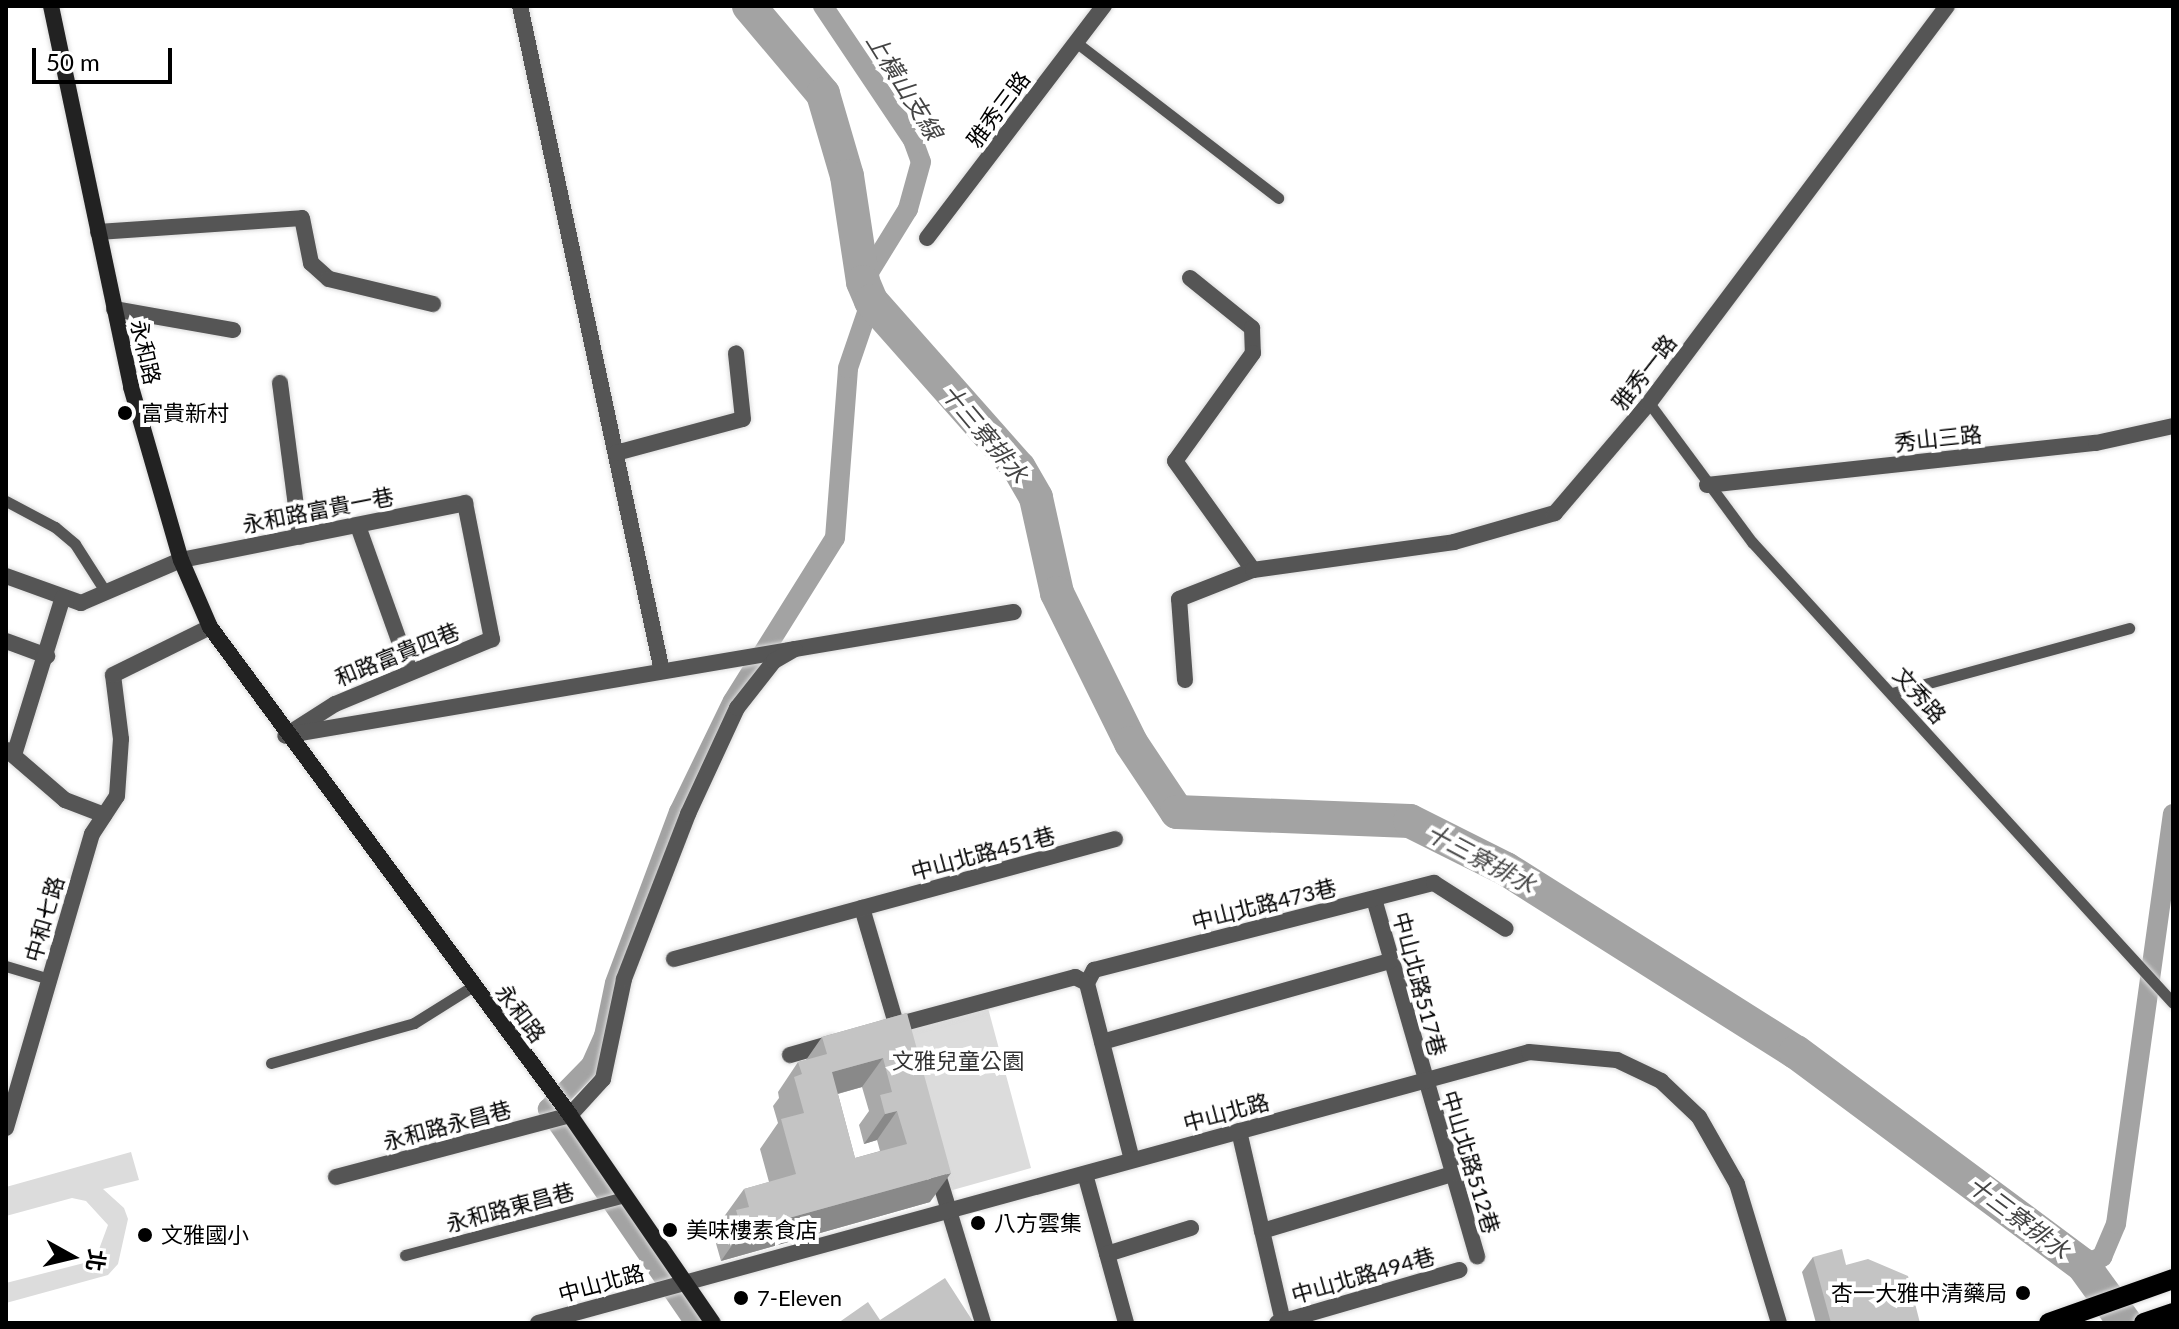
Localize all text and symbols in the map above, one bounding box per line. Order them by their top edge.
water label: 上橫山支線 [861,27,949,145]
scale bar [36,32,176,82]
text: 50 m [46,47,100,76]
street label: 雅秀三路 [961,66,1035,152]
street label: 永和路 [126,317,166,387]
street label: 雅秀一路 [1607,329,1681,415]
water label: 十三寮排水 [935,378,1035,488]
place label: 富貴新村 [141,400,229,426]
marker: 富貴新村 [116,404,134,422]
street label: 秀山三路 [1893,420,1983,456]
street label: 永和路富貴一巷 [240,482,396,538]
street label: 和路富貴四巷 [331,617,463,691]
street label: 文秀路 [1888,662,1952,728]
water label: 十三寮排水 [1421,817,1541,899]
street label: 中山北路451巷 [908,821,1058,885]
street label: 中和七路 [19,873,69,965]
street label: 中山北路473巷 [1189,873,1339,935]
street label: 中山北路517巷 [1388,909,1452,1059]
street label: 永和路 [491,979,551,1047]
park label: 文雅兒童公園 [892,1048,1024,1074]
street label: 中山北路512巷 [1437,1087,1505,1237]
street label: 中山北路 [1180,1088,1272,1136]
street label: 永和路永昌巷 [380,1095,514,1155]
water label: 十三寮排水 [1962,1169,2076,1265]
street label: 永和路東昌巷 [443,1177,577,1237]
place label: 八方雲集 [994,1210,1082,1236]
marker: 八方雲集 [969,1214,987,1232]
north arrow [32,1217,112,1297]
place label: 美味樓素食店 [686,1217,818,1243]
marker: 美味樓素食店 [661,1221,679,1239]
place label: 文雅國小 [161,1222,249,1248]
marker: 文雅國小 [136,1226,154,1244]
street label: 中山北路494巷 [1288,1242,1438,1308]
text: 北 [81,1248,111,1273]
street label: 中山北路 [555,1259,647,1307]
place label: 杏一大雅中清藥局 [1831,1280,2007,1306]
marker: 杏一大雅中清藥局 [2014,1284,2032,1302]
place label: 7-Eleven [757,1285,842,1311]
marker: 7-Eleven [732,1289,750,1307]

